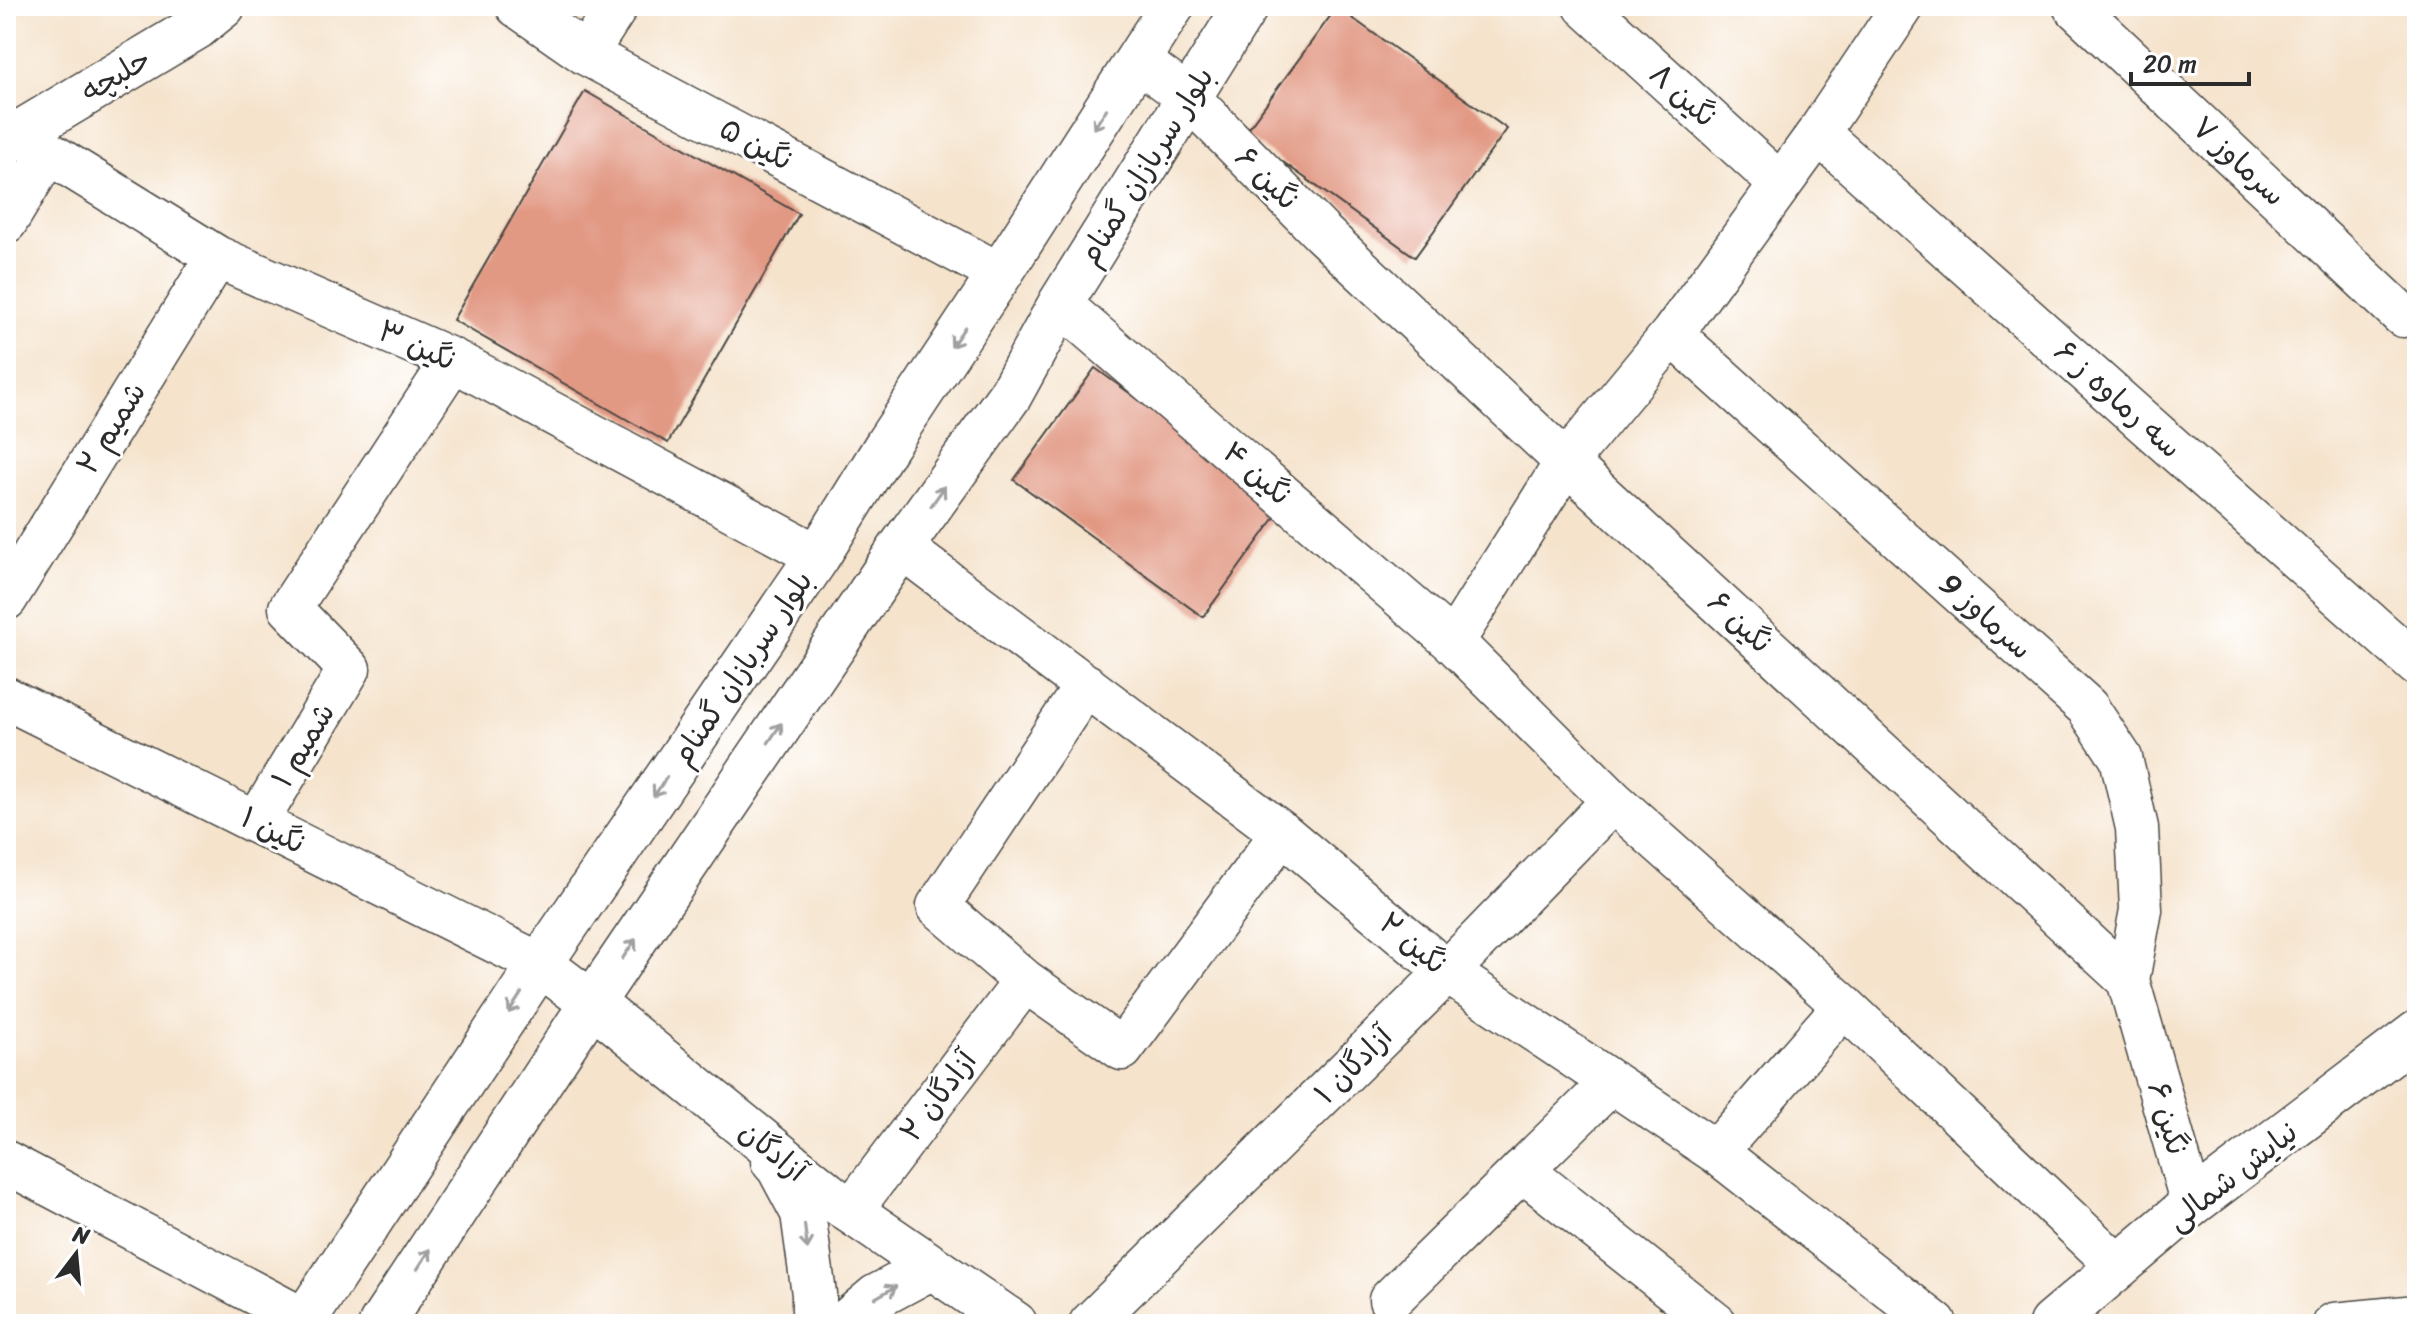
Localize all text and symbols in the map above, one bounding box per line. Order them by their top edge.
street label: حلبچه [70,33,162,117]
scale bar [2131,36,2249,86]
text: 20 m [2143,43,2197,85]
street label: نگین ۸ [1636,49,1730,141]
street label: بلوار سربازان گمنام [1063,55,1229,277]
street label: نگین ۵ [709,102,803,186]
street label: سرماوز ۷ [2179,102,2299,220]
one-way arrow [1091,107,1107,130]
street label: نگین ۶ [1222,133,1312,223]
street label: نگین ۳ [369,304,465,386]
one-way arrow [950,325,966,348]
street label: سه رماوه ز ۶ [2041,326,2195,472]
street label: شمیم ۲ [61,370,161,486]
street label: نگین ۴ [1210,427,1304,519]
one-way arrow [930,485,946,507]
street label: بلوار سربازان گمنام [656,559,828,777]
street label: سرماوز 9 [1926,559,2046,673]
street label: نگین ۶ [1694,577,1786,667]
street label: شمیم ۱ [256,691,350,799]
one-way arrow [767,723,783,745]
one-way arrow [652,776,669,798]
street label: نگین ۱ [231,791,315,869]
street label: نگین ۲ [1366,898,1460,988]
one-way arrow [621,938,638,960]
one-way arrow [506,991,523,1013]
street label: آزادگان ۱ [1300,1011,1407,1118]
street label: آزادگان ۲ [885,1037,992,1154]
street label: نگین ۶ [2132,1075,2204,1161]
street label: آزادگان [726,1106,821,1197]
street label: نیایش شمالی [2154,1107,2310,1245]
north arrow [36,1214,116,1294]
text: N [68,1214,95,1256]
one-way arrow [798,1223,813,1250]
one-way arrow [416,1248,432,1271]
one-way arrow [874,1284,897,1300]

